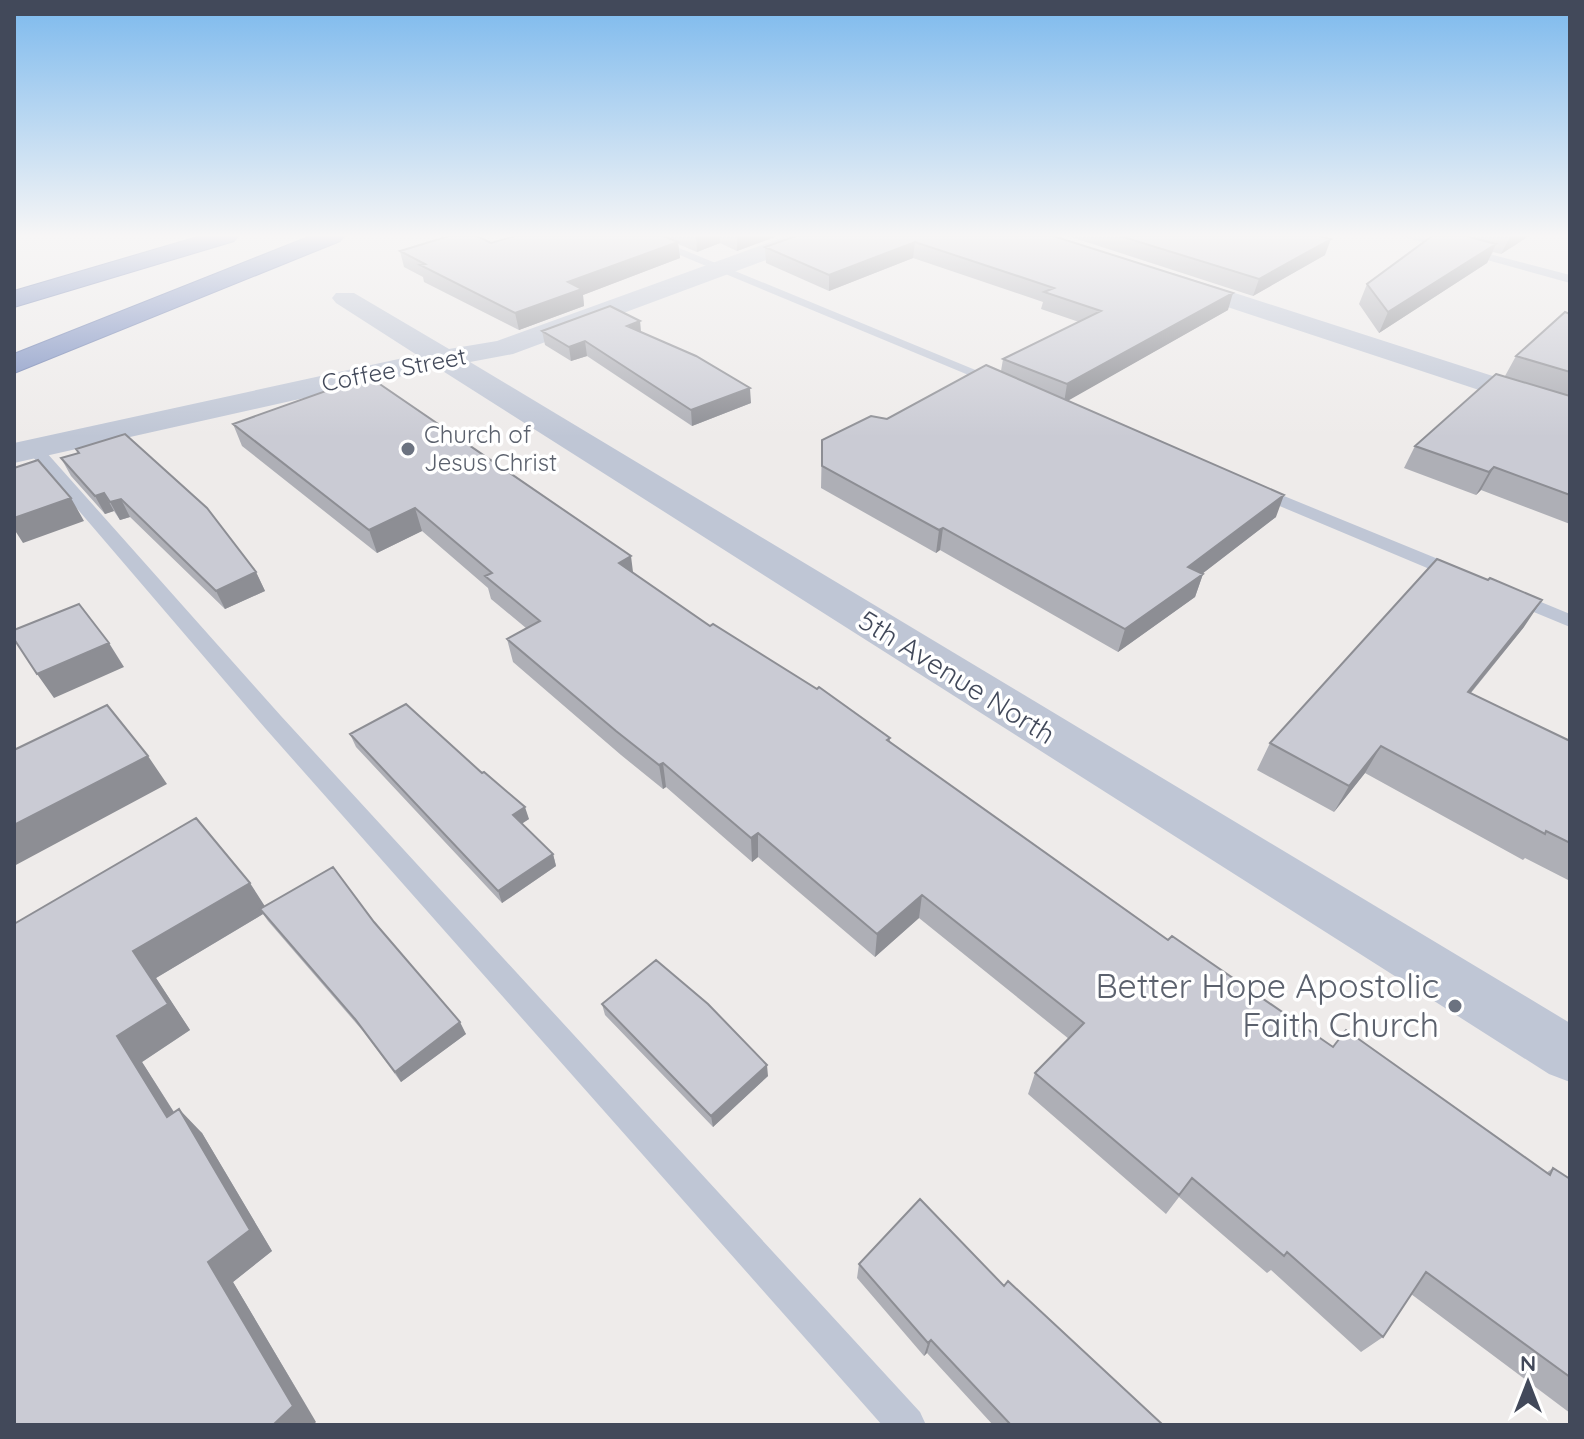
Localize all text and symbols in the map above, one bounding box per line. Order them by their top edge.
street label: Coffee Street [319,340,469,398]
place label: Church of Jesus Christ [424,419,557,477]
marker: Church of Jesus Christ [399,440,417,458]
street label: 5th Avenue North [853,602,1062,751]
place label: Better Hope Apostolic Faith Church [1095,964,1439,1046]
marker: Better Hope Apostolic Faith Church [1446,997,1464,1015]
north arrow [1488,1343,1568,1423]
text: N [1520,1349,1536,1377]

